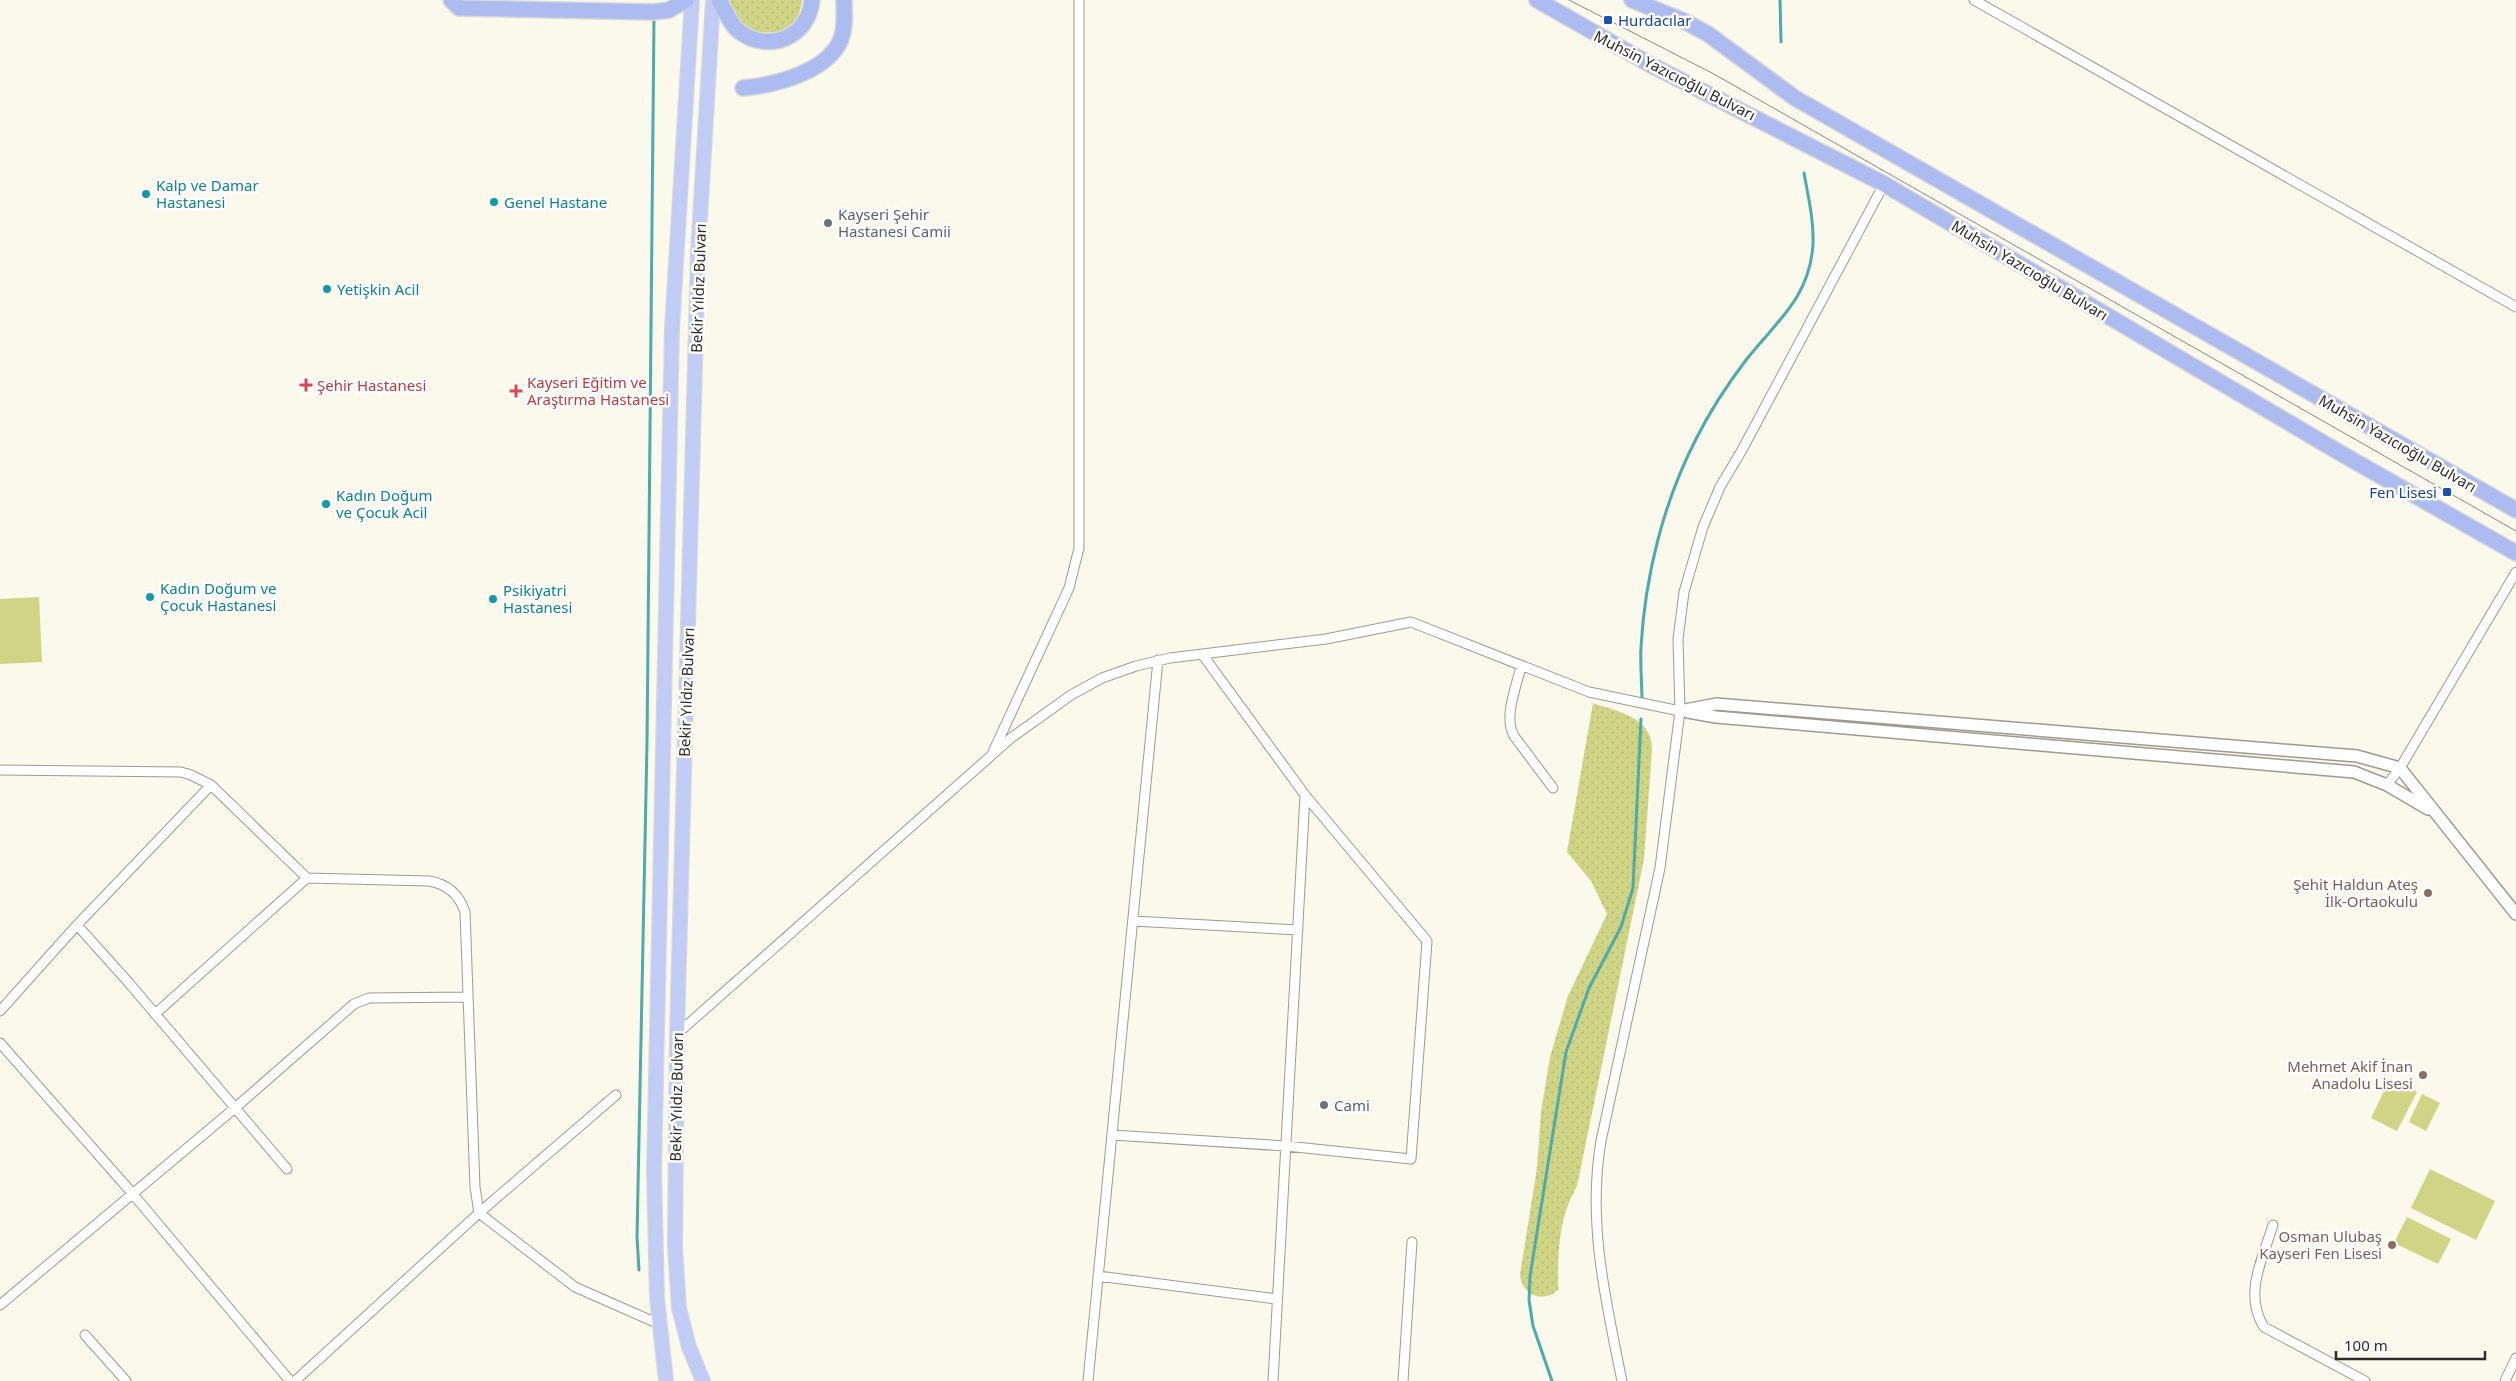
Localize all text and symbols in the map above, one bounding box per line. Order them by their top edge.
place label: Hurdacılar [1618,10,1691,30]
marker: Hurdacılar [1602,14,1614,26]
street label: Muhsin Yazıcıoğlu Bulvarı [1591,25,1759,125]
place label: Kalp ve Damar Hastanesi [156,175,259,212]
marker: Kalp ve Damar Hastanesi [140,188,152,200]
place label: Genel Hastane [504,192,607,212]
marker: Genel Hastane [488,196,500,208]
place label: Kayseri Şehir Hastanesi Camii [838,204,951,241]
street label: Muhsin Yazıcıoğlu Bulvarı [1948,215,2112,325]
marker: Kayseri Şehir Hastanesi Camii [822,217,834,229]
street label: Bekir Yıldız Bulvarı [686,223,710,353]
place label: Yetişkin Acil [337,279,419,299]
marker: Yetişkin Acil [321,283,333,295]
place label: Kayseri Eğitim ve Araştırma Hastanesi [527,372,669,409]
place label: Şehir Hastanesi [317,375,426,395]
marker: Şehir Hastanesi [299,378,313,392]
marker: Kayseri Eğitim ve Araştırma Hastanesi [509,384,523,398]
street label: Muhsin Yazıcıoğlu Bulvarı [2316,390,2480,496]
place label: Fen Lisesi [2369,482,2437,502]
place label: Kadın Doğum ve Çocuk Acil [336,485,433,522]
marker: Fen Lisesi [2441,486,2453,498]
marker: Kadın Doğum ve Çocuk Acil [320,498,332,510]
place label: Kadın Doğum ve Çocuk Hastanesi [160,578,277,615]
place label: Psikiyatri Hastanesi [503,580,572,617]
marker: Kadın Doğum ve Çocuk Hastanesi [144,591,156,603]
marker: Psikiyatri Hastanesi [487,593,499,605]
street label: Bekir Yıldız Bulvarı [674,627,698,757]
place label: Şehit Haldun Ateş İlk-Ortaokulu [2293,874,2418,911]
marker: Şehit Haldun Ateş İlk-Ortaokulu [2422,887,2434,899]
street label: Bekir Yıldız Bulvarı [665,1032,687,1162]
place label: Mehmet Akif İnan Anadolu Lisesi [2287,1056,2413,1093]
marker: Mehmet Akif İnan Anadolu Lisesi [2417,1069,2429,1081]
place label: Cami [1334,1095,1370,1115]
marker: Cami [1318,1099,1330,1111]
place label: Osman Ulubaş Kayseri Fen Lisesi [2259,1226,2382,1263]
marker: Osman Ulubaş Kayseri Fen Lisesi [2386,1239,2398,1251]
scale bar [2336,1328,2485,1360]
text: 100 m [2344,1335,2388,1355]

